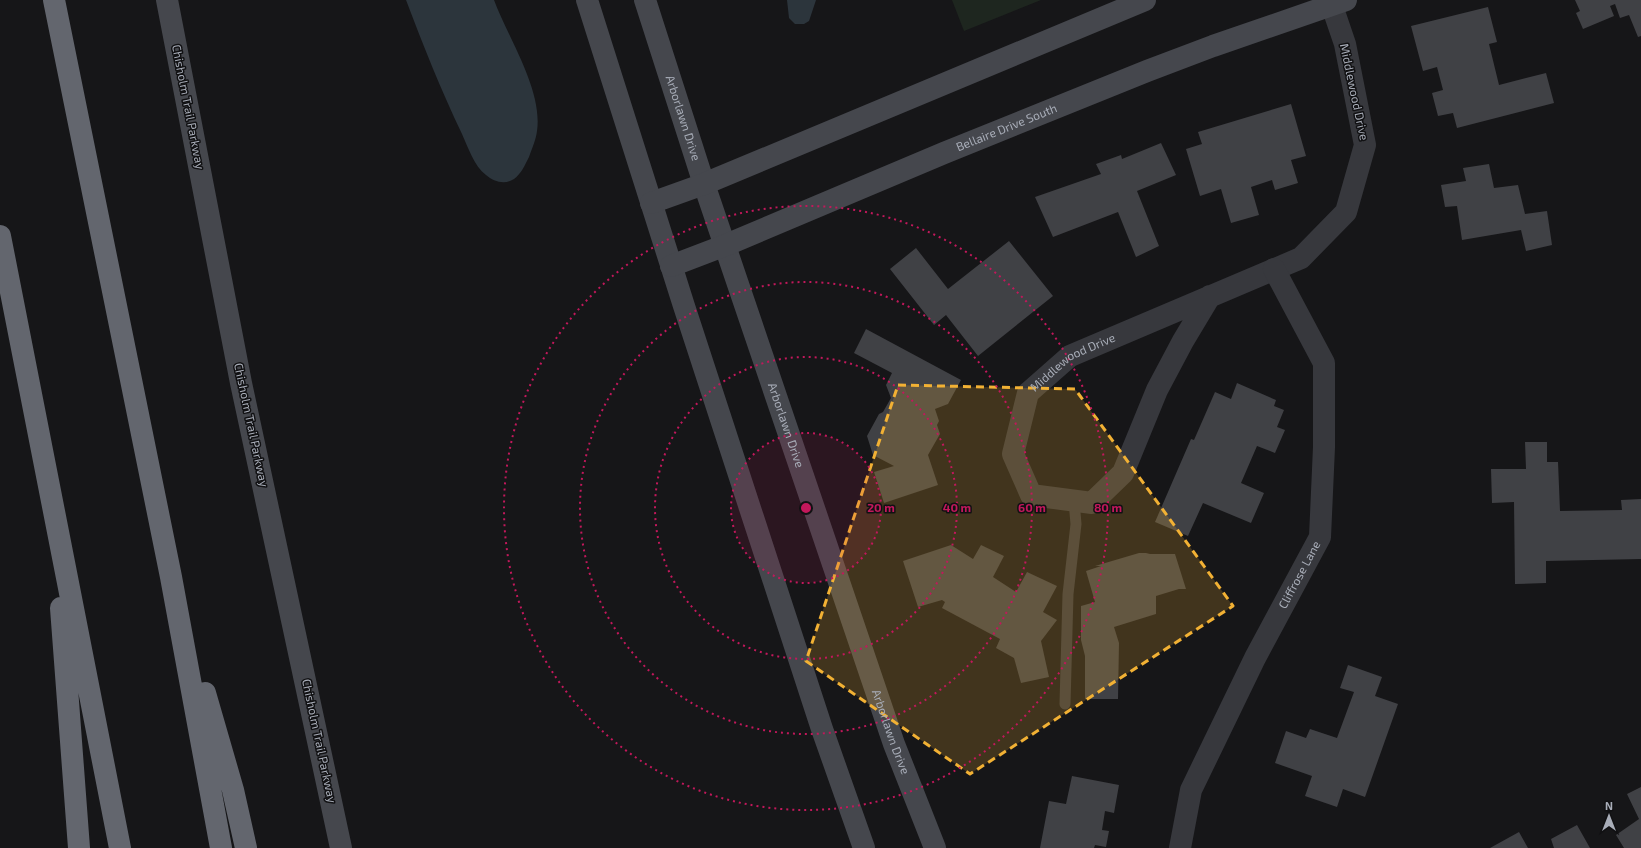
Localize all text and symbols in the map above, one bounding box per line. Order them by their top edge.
street label: Middlewood Drive [1338,42,1372,142]
street label: Chisholm Trail Parkway [170,43,208,171]
street label: Arborlawn Drive [664,73,704,162]
street label: Bellaire Drive South [954,100,1059,153]
street label: Middlewood Drive [1027,330,1117,394]
street label: Chisholm Trail Parkway [232,361,272,489]
street label: Arborlawn Drive [766,381,808,469]
text: 20 m [867,500,895,514]
text: 40 m [943,500,971,514]
text: 60 m [1018,500,1046,514]
text: 80 m [1094,500,1122,514]
centre of rings [799,501,813,515]
street label: Cliffrose Lane [1275,538,1323,611]
street label: Chisholm Trail Parkway [300,677,340,805]
street label: Arborlawn Drive [870,687,913,776]
north arrow [1589,796,1629,836]
text: N [1605,799,1613,812]

